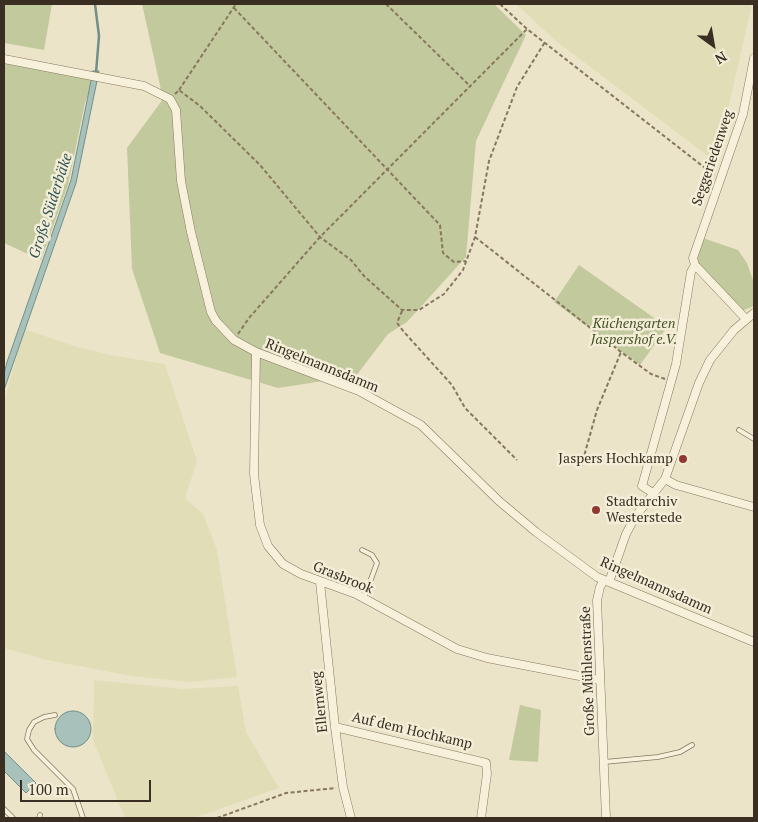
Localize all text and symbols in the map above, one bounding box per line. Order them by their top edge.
north arrow [688,20,738,70]
text: N [712,47,731,69]
street label: Seggeriedenweg [689,108,737,208]
water label: Große Süderbäke [26,151,76,261]
park label: Küchengarten Jaspershof e.V. [591,316,677,348]
street label: Ringelmannsdamm [263,336,381,396]
place label: Jaspers Hochkamp [558,451,673,467]
marker: Jaspers Hochkamp [677,453,689,465]
place label: Stadtarchiv Westerstede [606,494,682,526]
marker: Stadtarchiv Westerstede [590,504,602,516]
street label: Ringelmannsdamm [597,554,715,618]
street label: Grasbrook [310,558,376,598]
street label: Große Mühlenstraße [577,606,599,736]
street label: Ellernweg [308,670,332,734]
street label: Auf dem Hochkamp [350,709,474,753]
scale bar [22,770,154,802]
text: 100 m [28,779,69,799]

